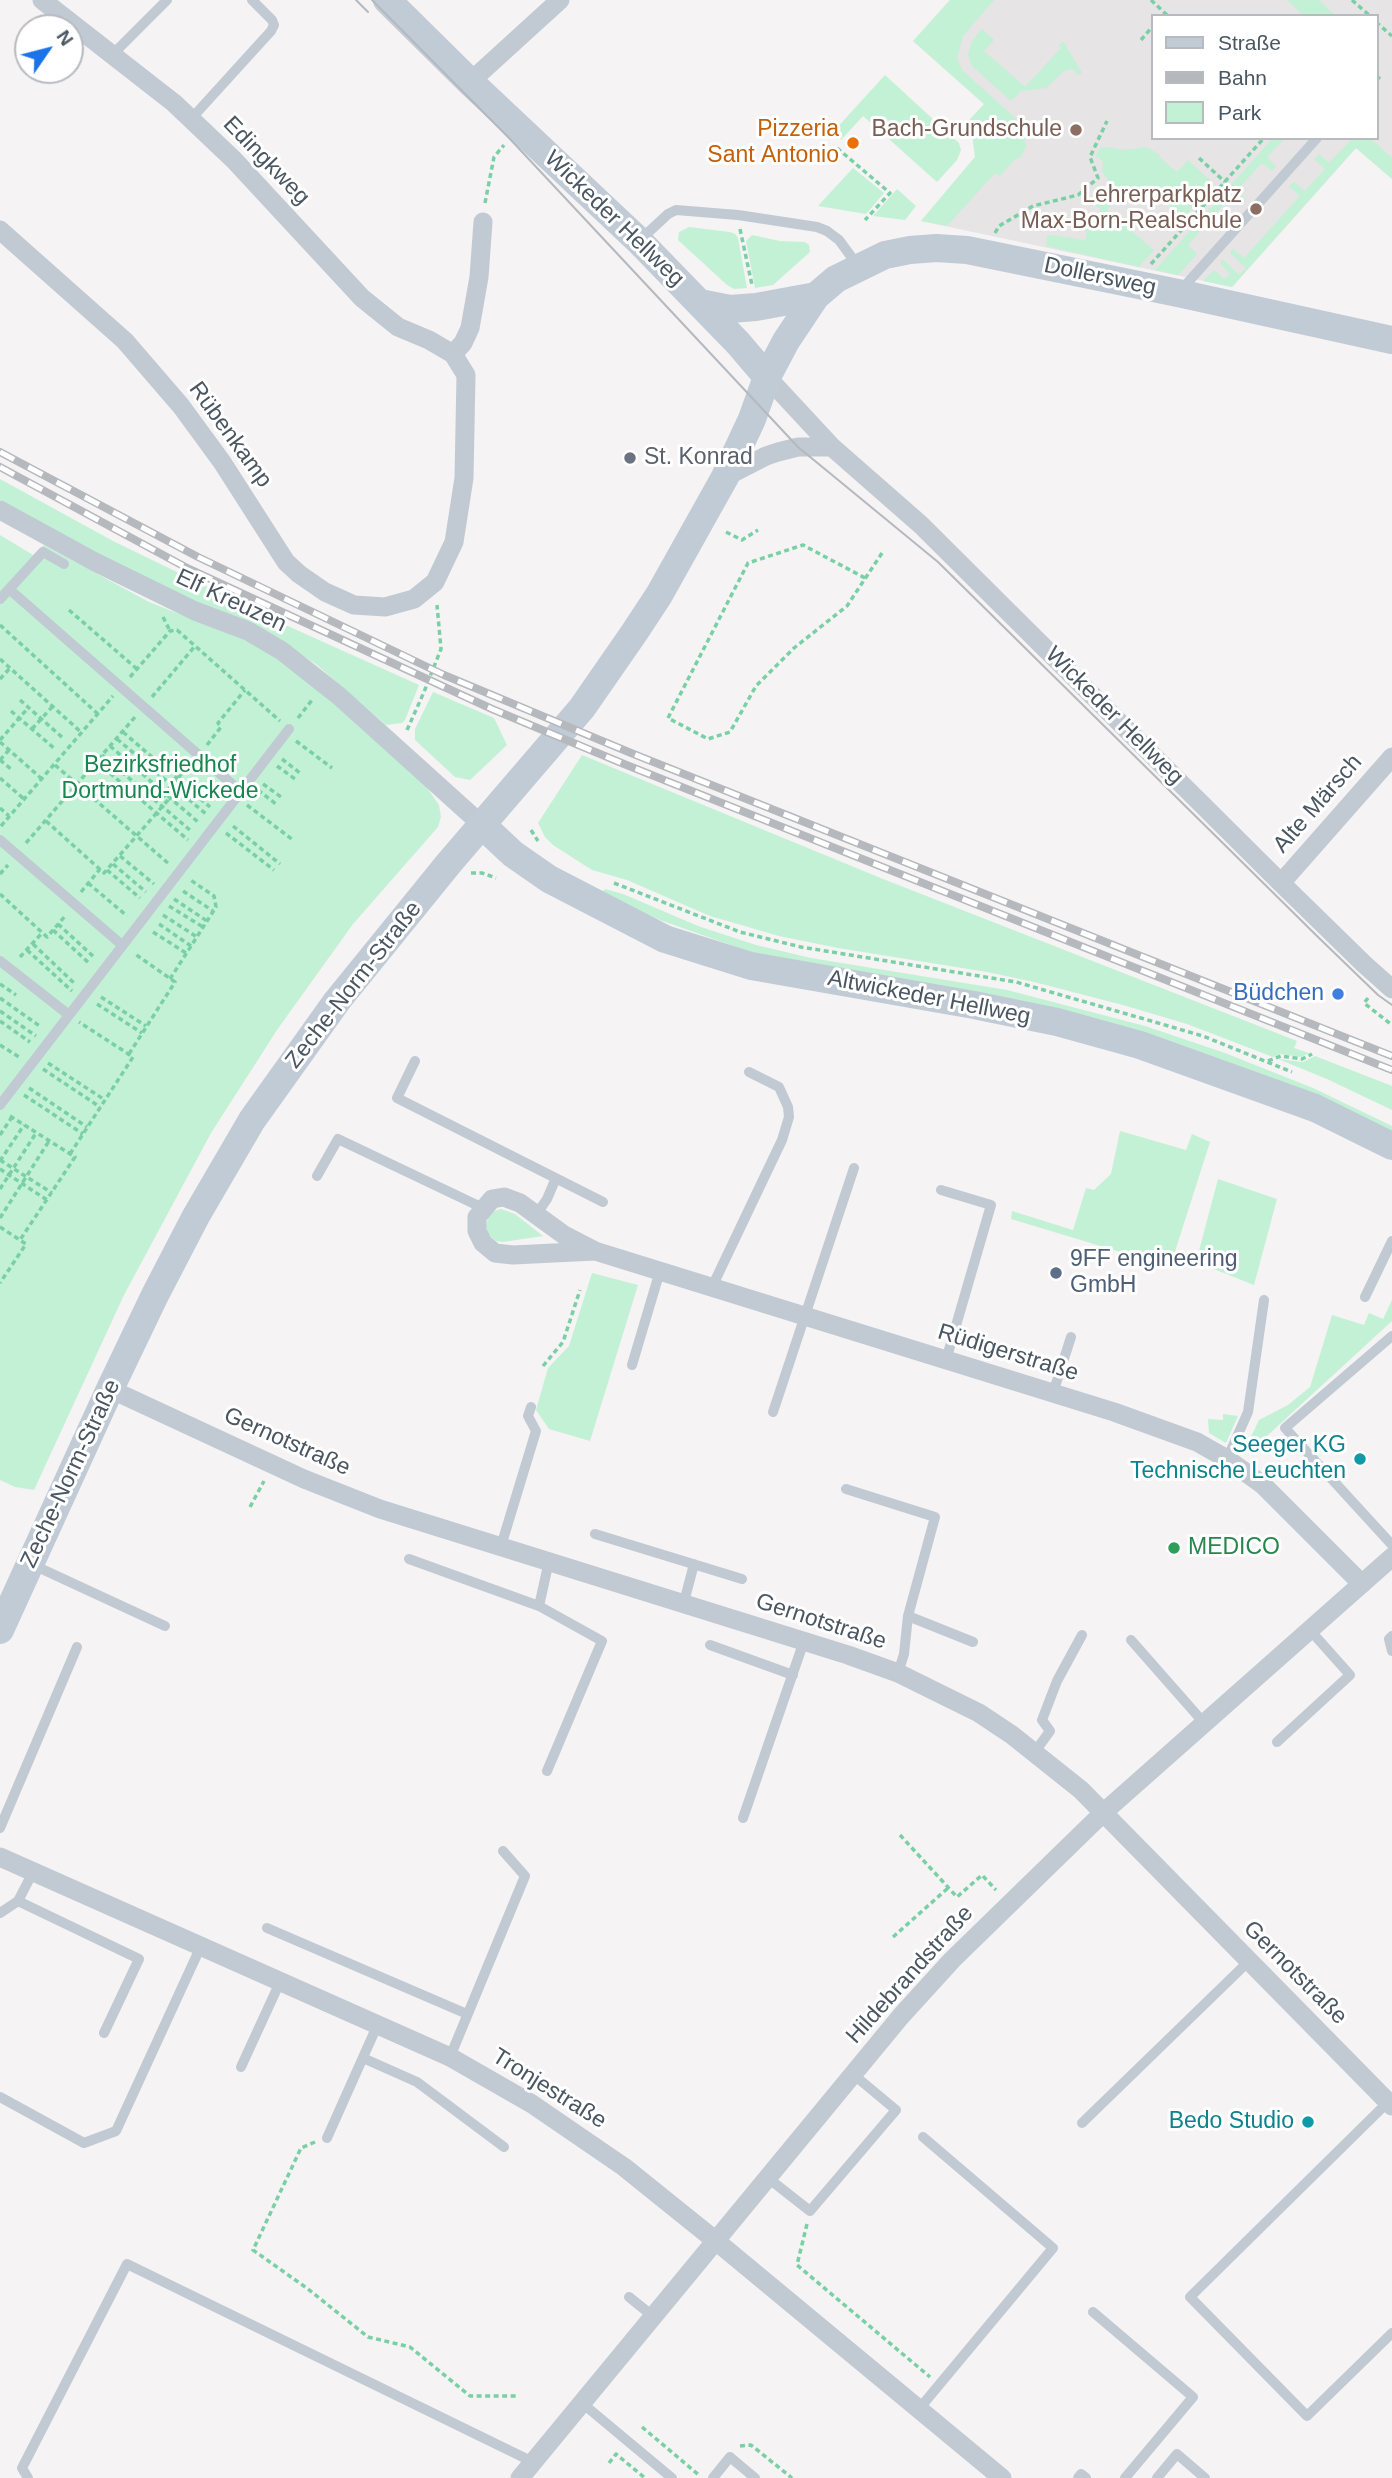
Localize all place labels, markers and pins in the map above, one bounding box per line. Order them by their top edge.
place label: Pizzeria Sant Antonio [707,116,839,170]
place label: Bach-Grundschule [872,116,1062,144]
marker: Bach-Grundschule [1068,122,1084,138]
marker: Pizzeria Sant Antonio [845,135,861,151]
place label: Lehrerparkplatz Max-Born-Realschule [1021,182,1242,236]
marker: Lehrerparkplatz Max-Born-Realschule [1248,201,1264,217]
place label: St. Konrad [644,444,753,472]
marker: St. Konrad [622,450,638,466]
place label: Büdchen [1233,980,1324,1008]
marker: Büdchen [1330,986,1346,1002]
place label: 9FF engineering GmbH [1070,1246,1237,1300]
marker: 9FF engineering GmbH [1048,1265,1064,1281]
place label: Seeger KG Technische Leuchten [1130,1432,1346,1486]
marker: Seeger KG Technische Leuchten [1352,1451,1368,1467]
place label: MEDICO [1188,1534,1280,1562]
marker: MEDICO [1166,1540,1182,1556]
place label: Bedo Studio [1169,2108,1294,2136]
marker: Bedo Studio [1300,2114,1316,2130]

